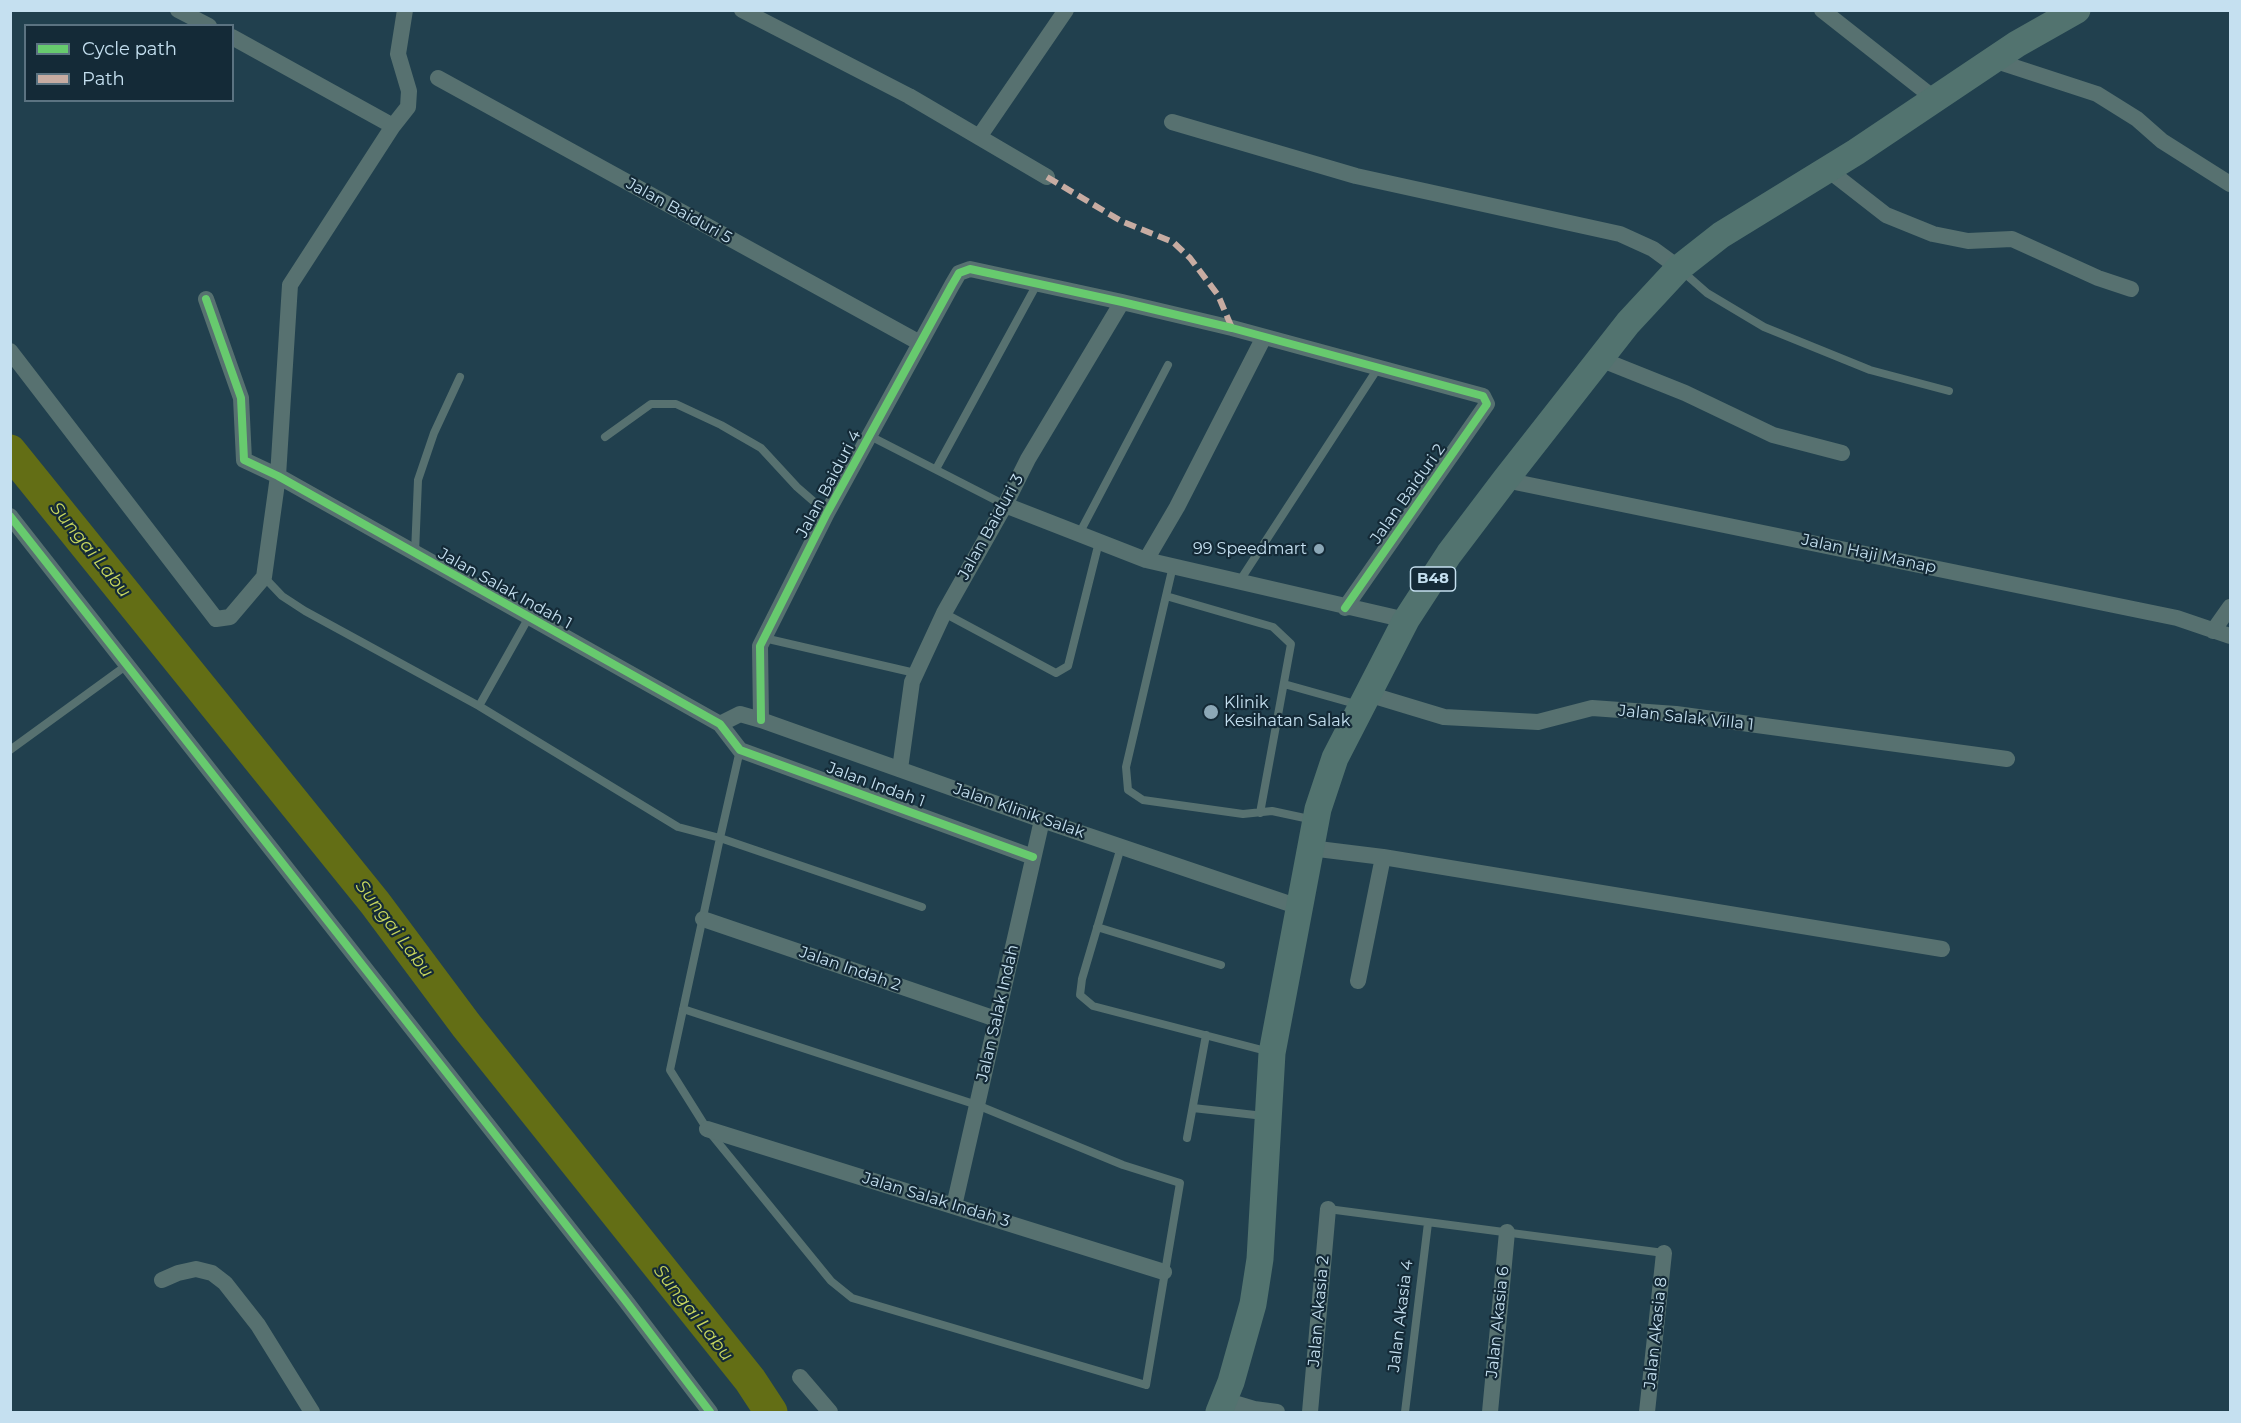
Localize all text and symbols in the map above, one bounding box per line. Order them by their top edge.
legend [24,24,234,102]
text: Cycle path [82,38,177,60]
text: Path [82,68,125,90]
street label: Jalan Baiduri 5 [623,174,735,248]
street label: Jalan Baiduri 4 [793,427,865,541]
street label: Jalan Baiduri 2 [1366,440,1450,548]
street label: Jalan Baiduri 3 [954,471,1028,583]
water label: Sungai Labu [45,498,135,602]
street label: Jalan Haji Manap [1800,530,1938,578]
place label: 99 Speedmart [1193,539,1307,559]
marker: 99 Speedmart [1312,542,1326,556]
street label: Jalan Salak Indah 1 [435,544,575,634]
road number: B48 [1410,567,1456,591]
place label: Klinik Kesihatan Salak [1224,693,1350,731]
street label: Jalan Salak Villa 1 [1617,701,1755,735]
marker: Klinik Kesihatan Salak [1202,703,1220,721]
street label: Jalan Indah 1 [824,758,928,812]
street label: Jalan Klinik Salak [951,780,1087,842]
water label: Sungai Labu [350,876,438,982]
street label: Jalan Indah 2 [797,943,903,995]
street label: Jalan Salak Indah [973,943,1023,1083]
street label: Jalan Salak Indah 3 [860,1168,1012,1232]
street label: Jalan Akasia 2 [1305,1255,1333,1367]
street label: Jalan Akasia 4 [1385,1259,1417,1373]
water label: Sungai Labu [649,1260,737,1366]
street label: Jalan Akasia 6 [1483,1265,1513,1379]
street label: Jalan Akasia 8 [1641,1276,1671,1390]

